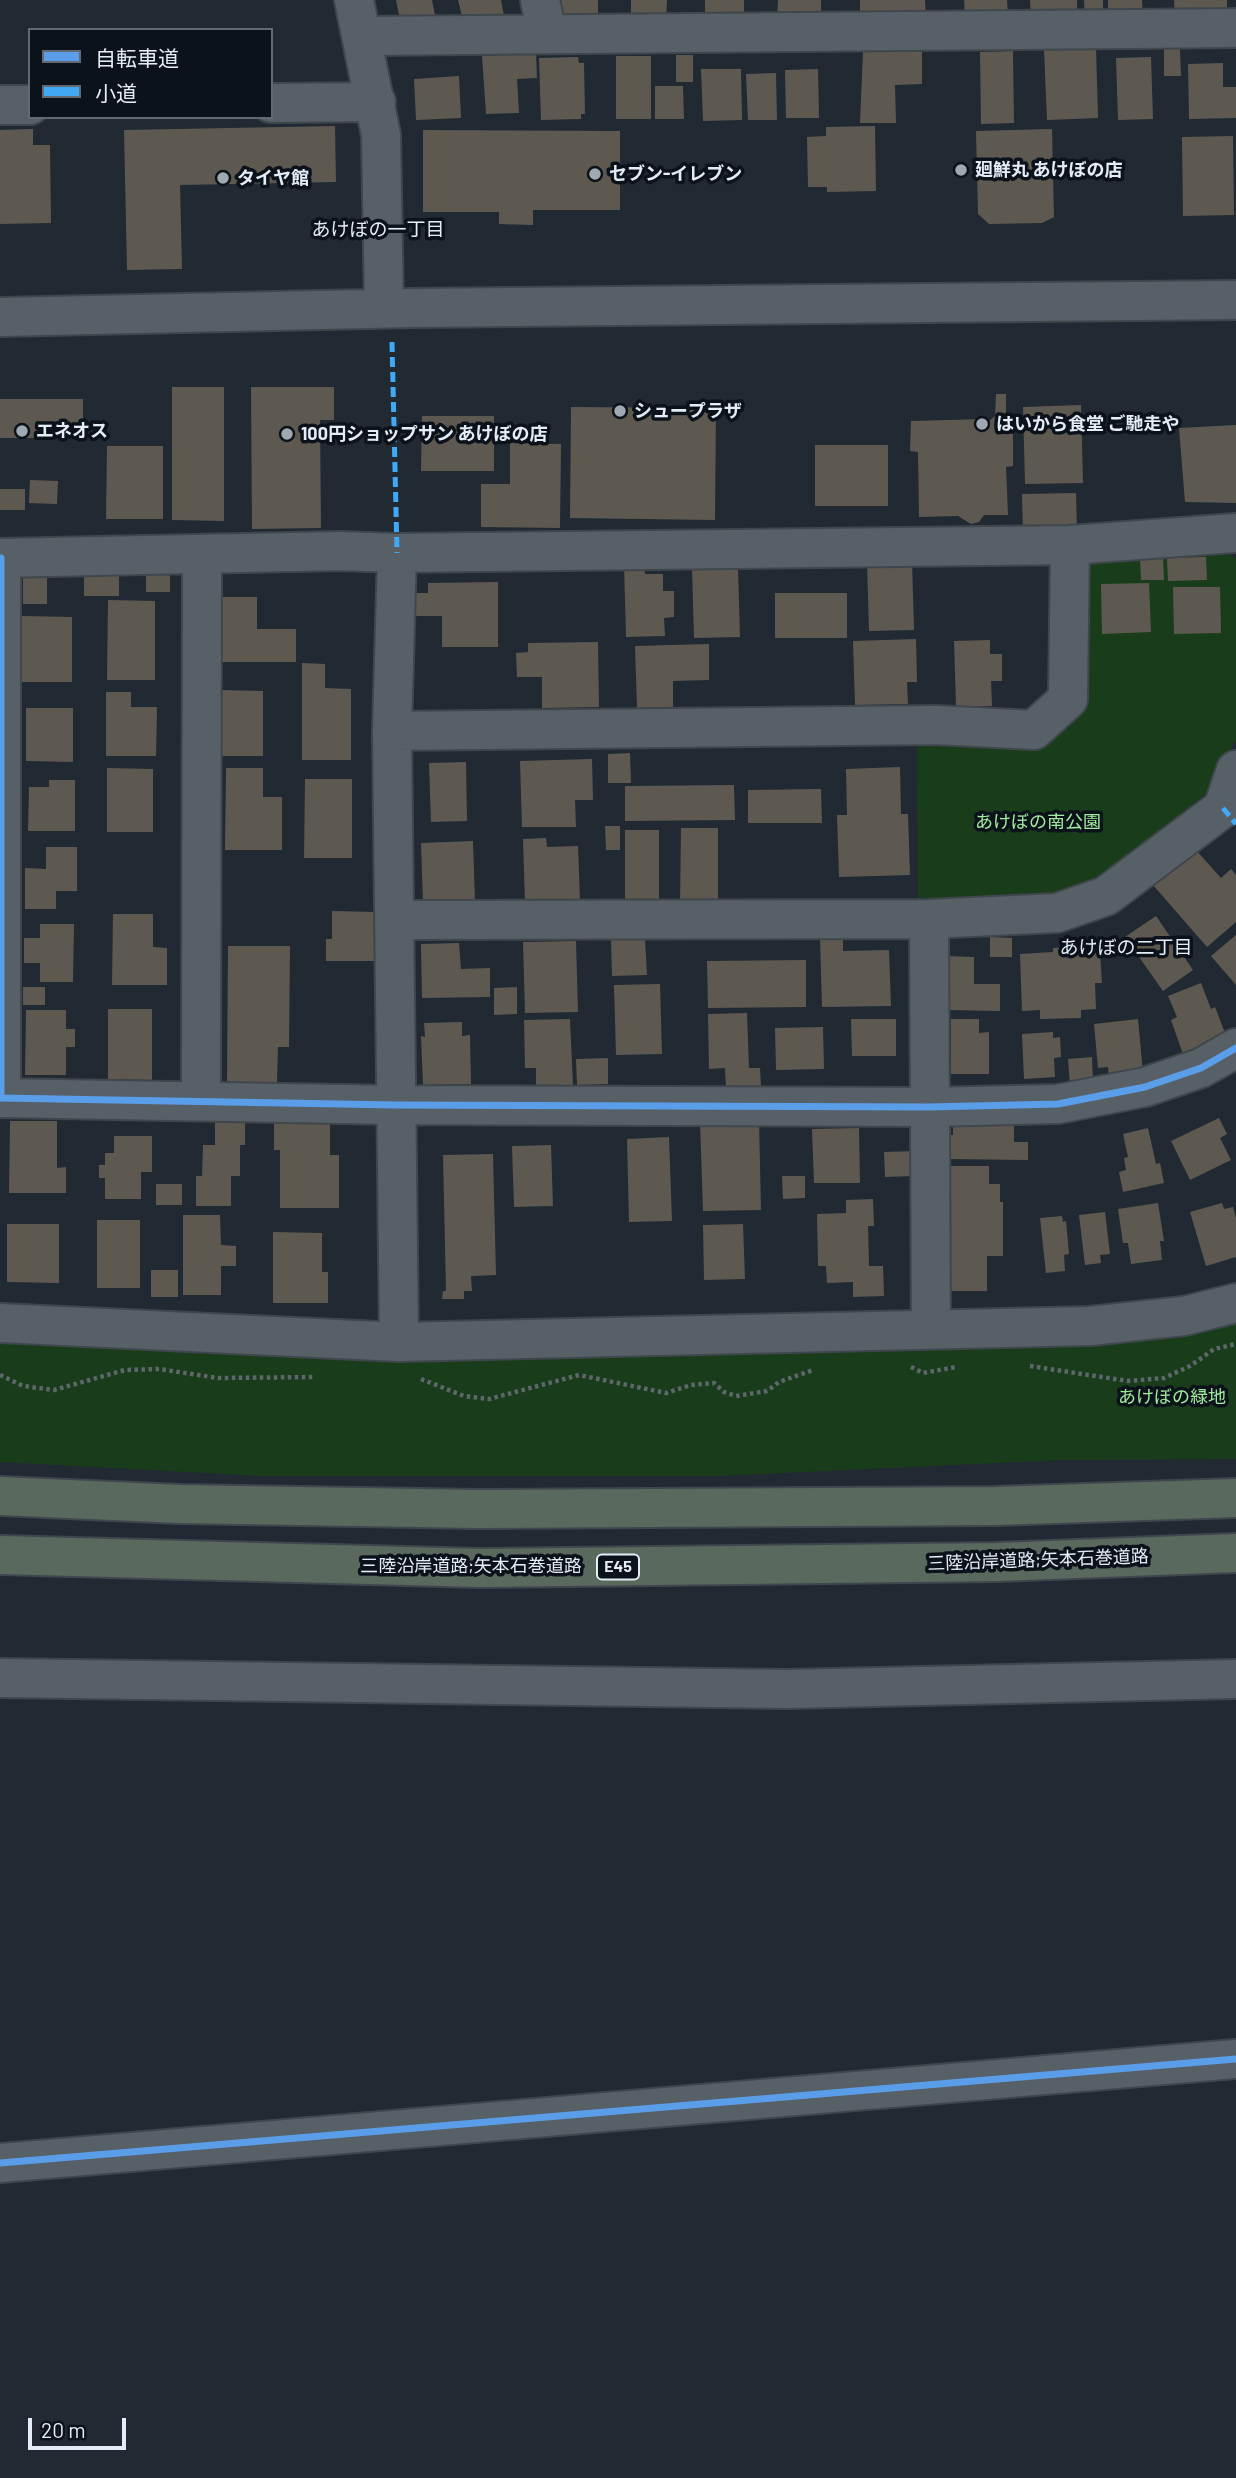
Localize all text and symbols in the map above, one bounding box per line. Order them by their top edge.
legend [28,28,273,119]
text: 自転車道 [95,45,179,70]
text: 小道 [95,80,137,105]
place label: 廻鮮丸 あけぼの店 [975,159,1123,181]
marker: 廻鮮丸 あけぼの店 [953,162,969,178]
place label: セブン-イレブン [609,163,742,185]
marker: セブン-イレブン [587,166,603,182]
place label: タイヤ館 [237,167,309,189]
marker: タイヤ館 [215,170,231,186]
district label: あけぼの一丁目 [312,219,444,241]
place label: シュープラザ [634,400,742,422]
marker: シュープラザ [612,403,628,419]
place label: はいから食堂 ご馳走や [996,413,1180,435]
marker: はいから食堂 ご馳走や [974,416,990,432]
place label: エネオス [36,420,108,442]
marker: エネオス [14,423,30,439]
place label: 100円ショップサン あけぼの店 [301,423,547,445]
marker: 100円ショップサン あけぼの店 [279,426,295,442]
park label: あけぼの南公園 [975,811,1101,833]
district label: あけぼの二丁目 [1060,937,1192,959]
park label: あけぼの緑地 [1118,1386,1226,1408]
street label: 三陸沿岸道路;矢本石巻道路 [927,1545,1149,1575]
road number: E45 [597,1554,639,1580]
street label: 三陸沿岸道路;矢本石巻道路 [360,1555,582,1577]
scale bar [32,2404,130,2448]
text: 20 m [41,2417,86,2442]

